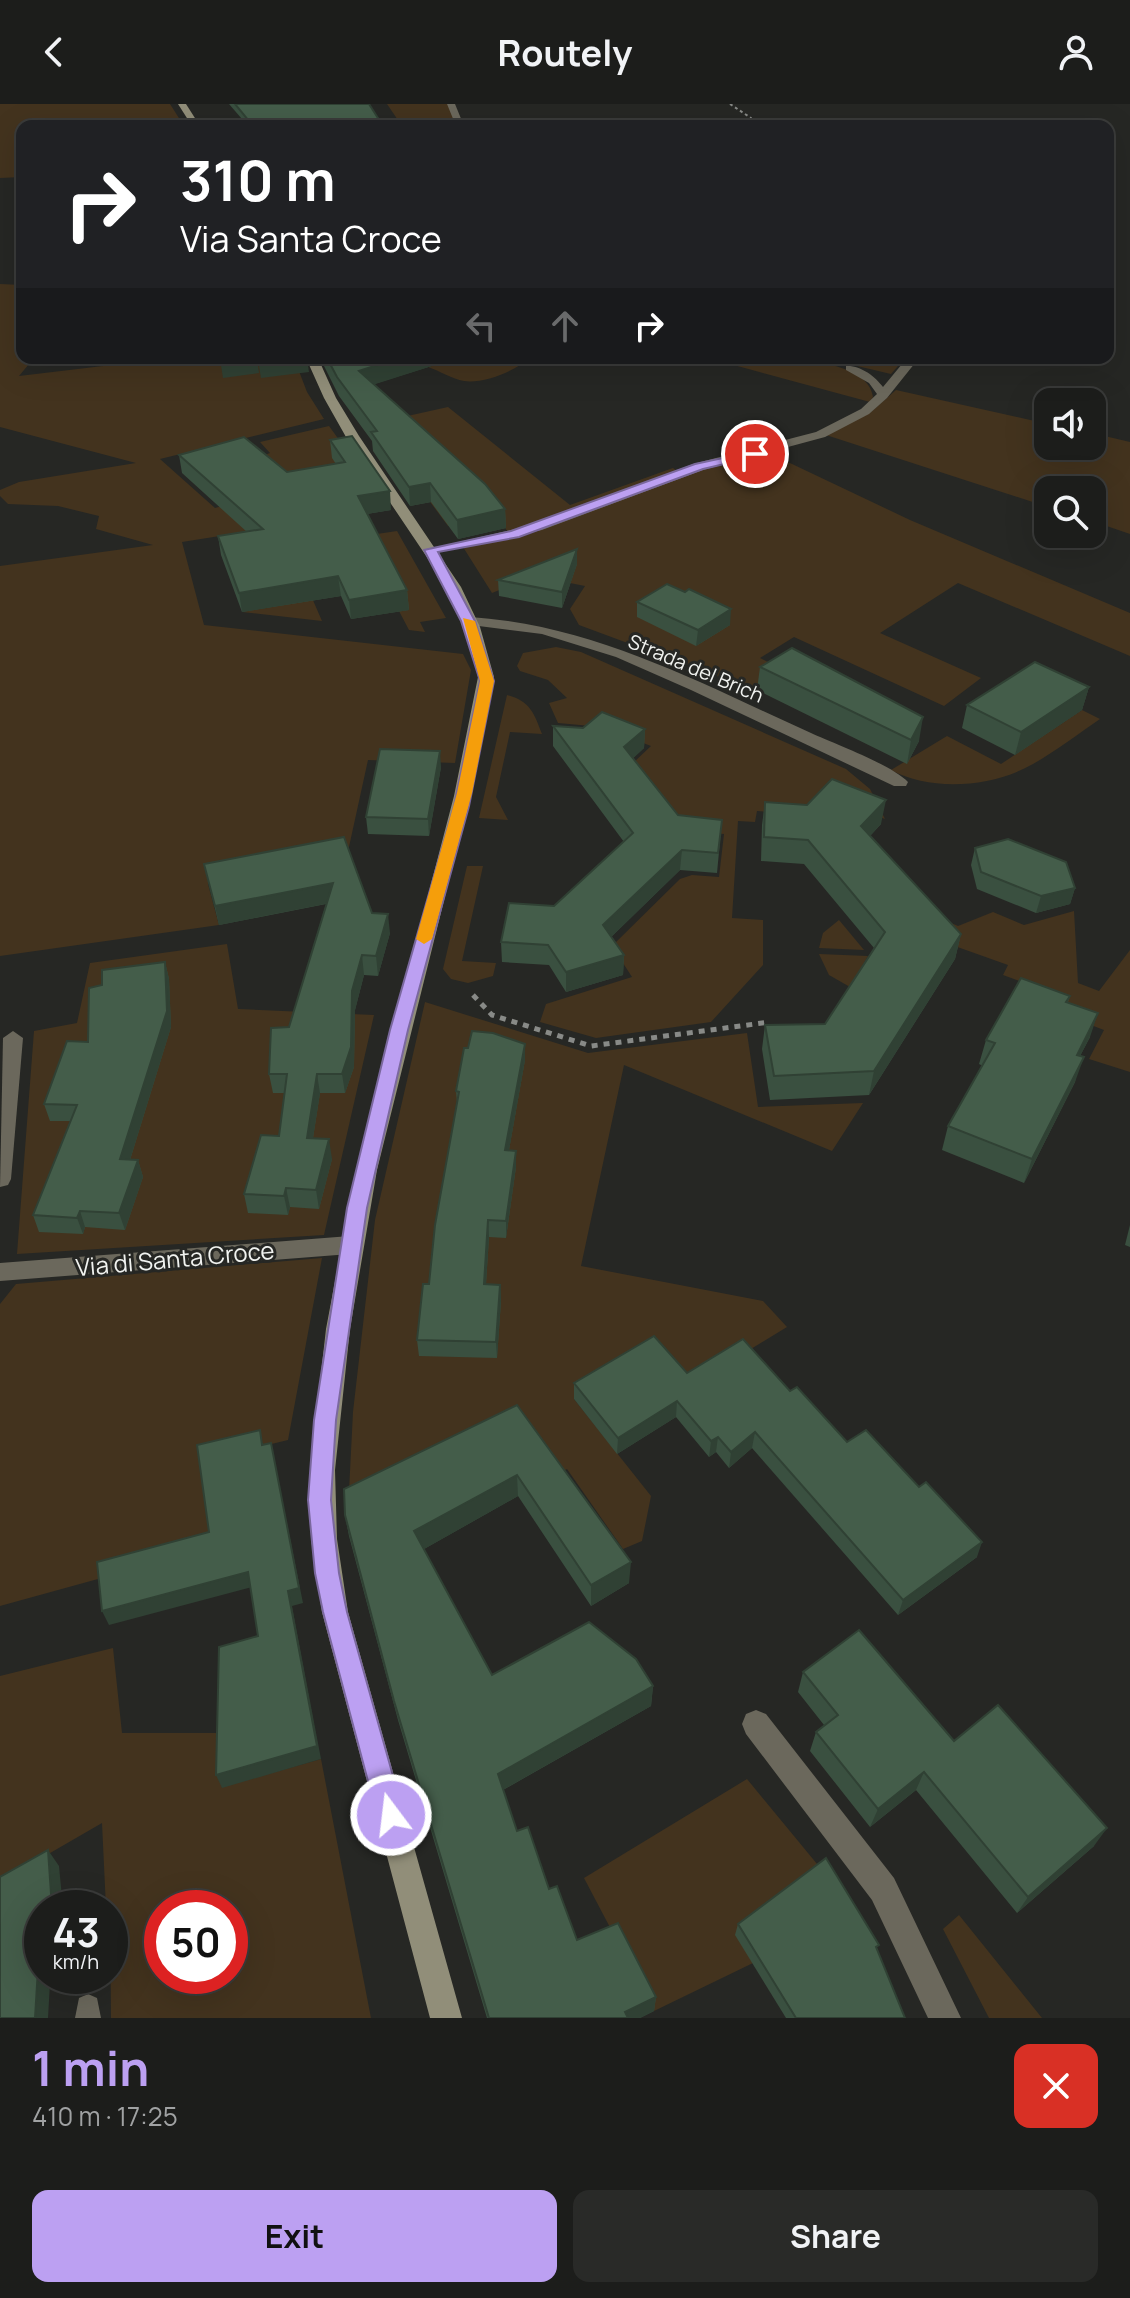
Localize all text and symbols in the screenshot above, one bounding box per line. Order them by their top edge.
text: Routely [497,28,633,77]
icon: back [32,30,76,74]
icon: person [1054,30,1098,74]
text: 310 m [180,141,336,218]
icon: right [48,152,152,256]
text: Via Santa Croce [180,214,442,263]
icon: left [459,304,503,348]
icon: ahead [543,304,587,348]
icon: right [627,304,671,348]
map controls [1034,388,1106,548]
button: sound [1034,388,1106,460]
pin [721,420,789,488]
icon: arrive [733,432,777,476]
button: search [1034,476,1106,548]
street label: Strada del Brich [624,627,768,709]
street label: Via di Santa Croce [74,1233,276,1283]
position arrow [349,1773,433,1857]
speed limit sign: 50 [144,1890,248,1994]
text: 43 [52,1904,100,1959]
text: km/h [53,1948,99,1975]
text: 1 min [32,2035,149,2100]
button: close [1014,2044,1098,2128]
text: 410 m · 17:25 [32,2098,178,2134]
button: Exit [32,2190,557,2282]
button: Share [573,2190,1098,2282]

